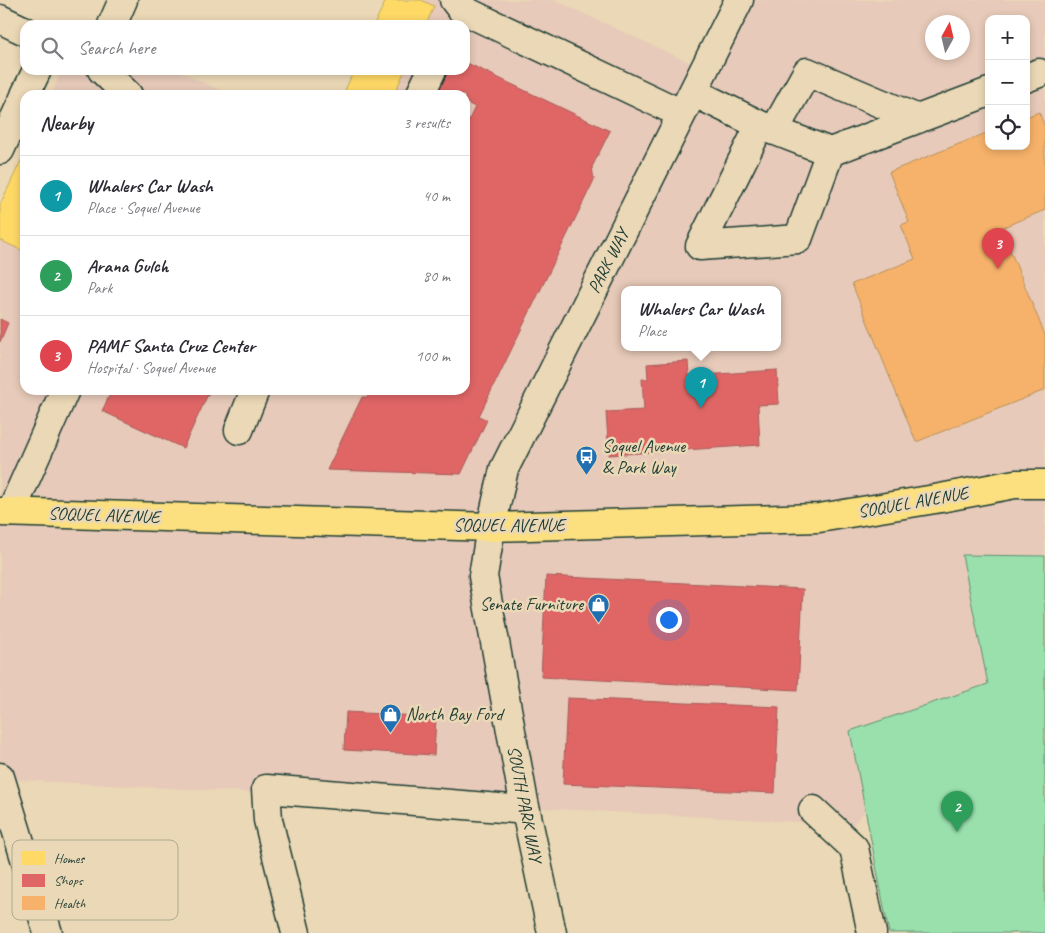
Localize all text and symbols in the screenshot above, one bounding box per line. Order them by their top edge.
north arrow [925,15,970,60]
map controls [985,15,1030,150]
button: + [985,15,1030,60]
search box [20,20,470,75]
icon: search [38,34,66,62]
text: Search here [78,36,155,60]
button: − [985,60,1030,105]
button: locate [985,105,1030,150]
text: Nearby [40,110,93,136]
text: 3 results [403,113,450,133]
text: Whalers Car Wash [87,174,213,198]
text: 1 [52,186,60,206]
text: 40 m [423,186,450,206]
text: Place · Soquel Avenue [87,198,200,218]
street label: PARK WAY [583,223,635,297]
pin: 3 [982,228,1014,269]
text: Arana Gulch [87,254,168,278]
text: 2 [52,266,60,286]
text: 80 m [423,266,450,286]
text: Park [87,278,112,298]
popup [621,286,781,351]
text: Whalers Car Wash [638,297,764,321]
text: Place [638,321,666,341]
text: PAMF Santa Cruz Center [87,334,255,358]
text: 3 [52,346,60,366]
text: 100 m [416,346,450,366]
text: Hospital · Soquel Avenue [87,358,215,378]
pin: 1 [685,367,717,408]
place label: Soquel Avenue & Park Way [602,435,686,478]
bus stop icon: Soquel Avenue & Park Way [574,444,598,475]
street label: SOQUEL AVENUE [856,481,972,523]
street label: SOQUEL AVENUE [48,502,163,528]
street label: SOQUEL AVENUE [453,514,567,536]
shop icon: Senate Furniture [587,592,611,623]
place label: Senate Furniture [480,593,584,615]
your location [656,607,682,633]
shop icon: North Bay Ford [378,702,402,733]
place label: North Bay Ford [406,703,506,725]
street label: SOUTH PARK WAY [503,744,548,867]
pin: 2 [941,791,973,832]
legend [12,840,178,920]
text: Homes [54,850,85,867]
text: Shops [54,872,84,889]
text: Health [54,895,86,912]

